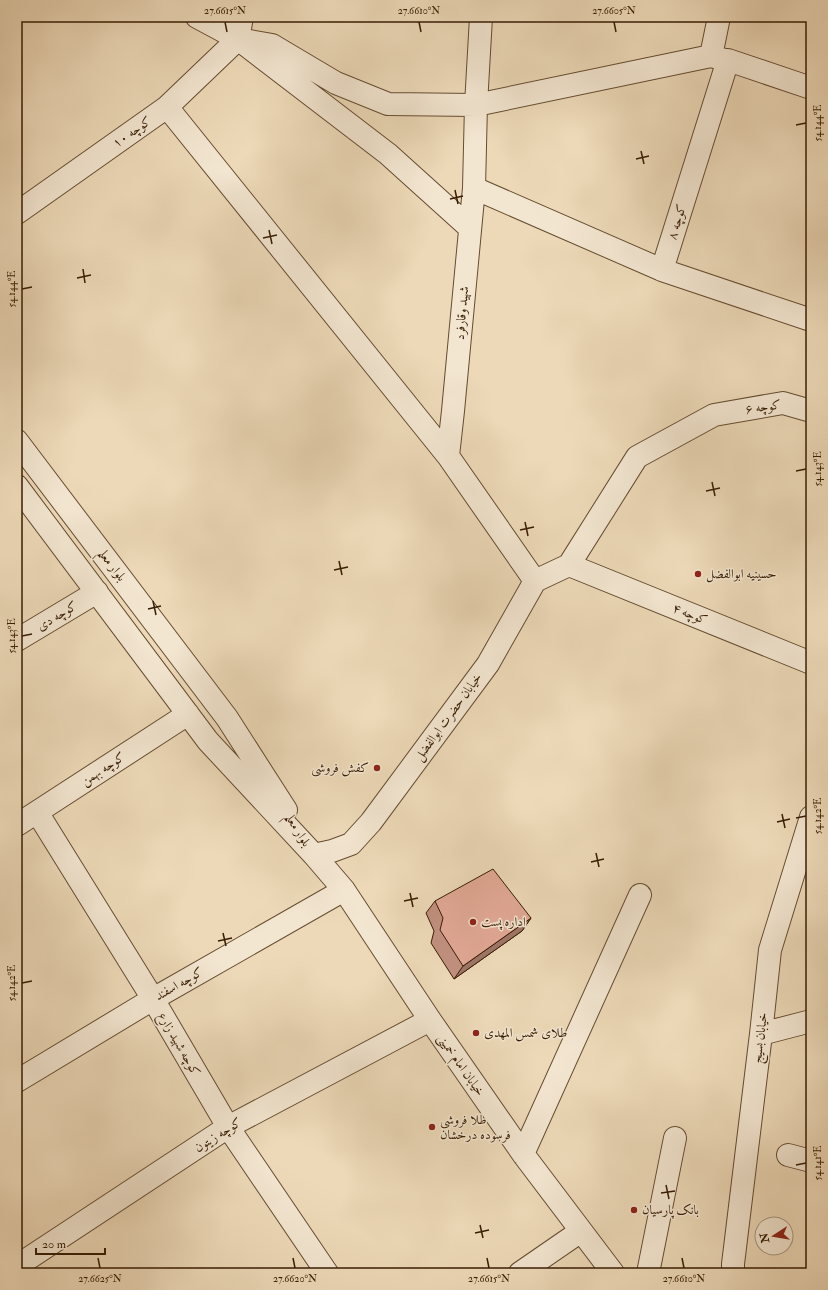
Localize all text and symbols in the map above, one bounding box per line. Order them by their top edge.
text: 27.6615°N [204,5,246,17]
text: 27.6610°N [398,5,440,17]
text: 27.6605°N [592,5,636,17]
text: 54.144°E [812,105,824,141]
street label: کوچه ۱۰ [109,113,155,151]
street label: کوچه ۸ [664,202,690,242]
text: 54.144°E [6,271,18,307]
street label: شهید وقارفرد [452,285,472,341]
street label: کوچه ۶ [744,397,782,417]
text: 54.143°E [812,451,824,487]
street label: بلوار معلم [91,546,129,588]
place label: حسینیه ابوالفضل [706,566,777,583]
marker: حسینیه ابوالفضل [693,569,703,579]
street label: کوچه دی [34,598,80,634]
street label: کوچه ۴ [670,600,710,628]
text: 54.143°E [6,618,18,654]
street label: خیابان حضرت ابوالفضل [411,670,486,765]
street label: کوچه بهمن [78,749,129,790]
place label: کفش فروشی [311,760,369,777]
marker: کفش فروشی [372,763,382,773]
text: 54.142°E [812,798,824,834]
street label: بلوار معلم [277,810,315,852]
place label: اداره پست [481,914,526,930]
marker: اداره پست [468,917,478,927]
street label: کوچه اسفند [152,964,206,1004]
text: 54.142°E [6,965,18,1001]
street label: کوچه شهید زارع [152,1009,204,1080]
street label: خیابان بسیج [749,1012,774,1065]
place label: طلای شمس المهدی [484,1025,567,1042]
marker: طلای شمس المهدی [471,1028,481,1038]
street label: خیابان امام خمینی [431,1031,488,1101]
place label: طلا فروشی فرسوده درخشان [440,1112,511,1143]
street label: کوچه زیتون [191,1114,245,1156]
marker: طلا فروشی فرسوده درخشان [427,1122,437,1132]
text: 54.141°E [812,1146,824,1180]
place label: بانک پارسیان [642,1202,699,1219]
marker: بانک پارسیان [629,1205,639,1215]
north arrow [754,1216,794,1256]
scale bar [36,1230,105,1256]
text: N [757,1231,772,1245]
text: 20 m [42,1237,67,1252]
text: 27.6625°N [78,1273,122,1285]
text: 27.6620°N [273,1273,317,1285]
text: 27.6615°N [468,1273,510,1285]
text: 27.6610°N [663,1273,705,1285]

